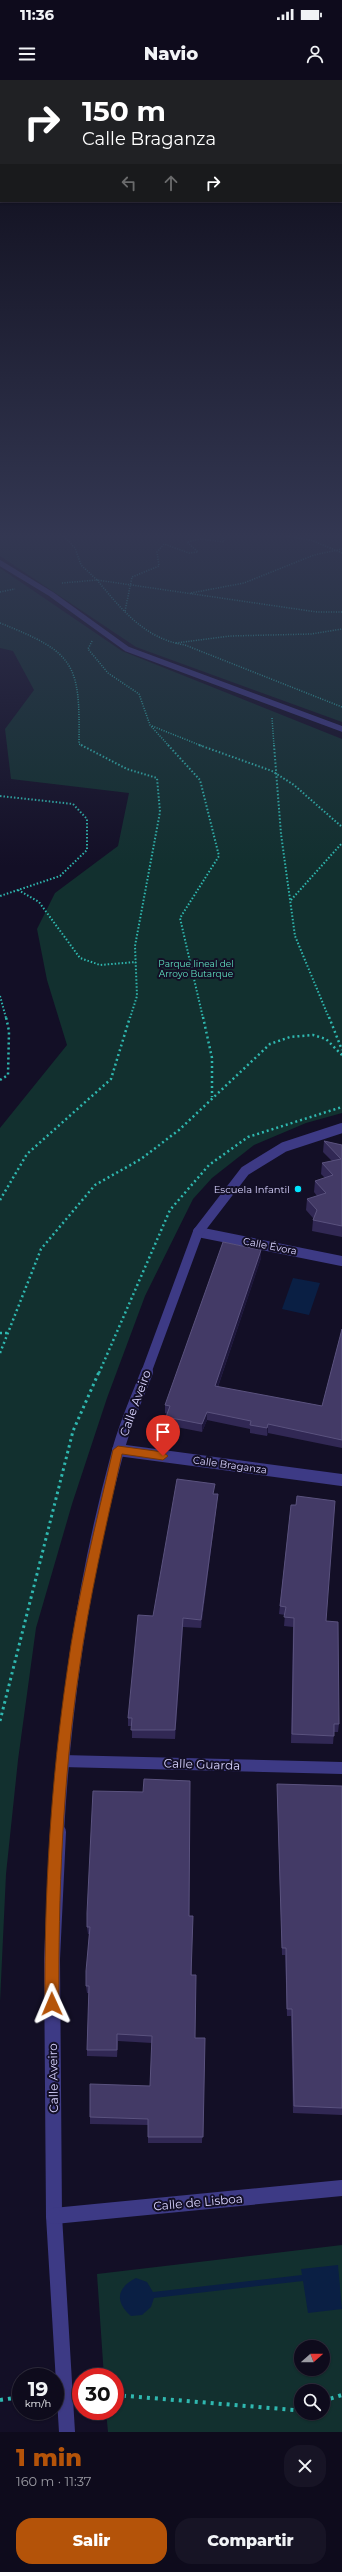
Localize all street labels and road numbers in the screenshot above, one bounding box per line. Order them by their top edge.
street label: Calle Évora [242,1234,298,1258]
street label: Calle Aveiro [116,1368,154,1438]
street label: Calle Braganza [192,1453,268,1477]
street label: Calle Guarda [163,1755,241,1773]
street label: Calle Aveiro [45,2043,61,2113]
street label: Calle de Lisboa [153,2191,243,2213]

